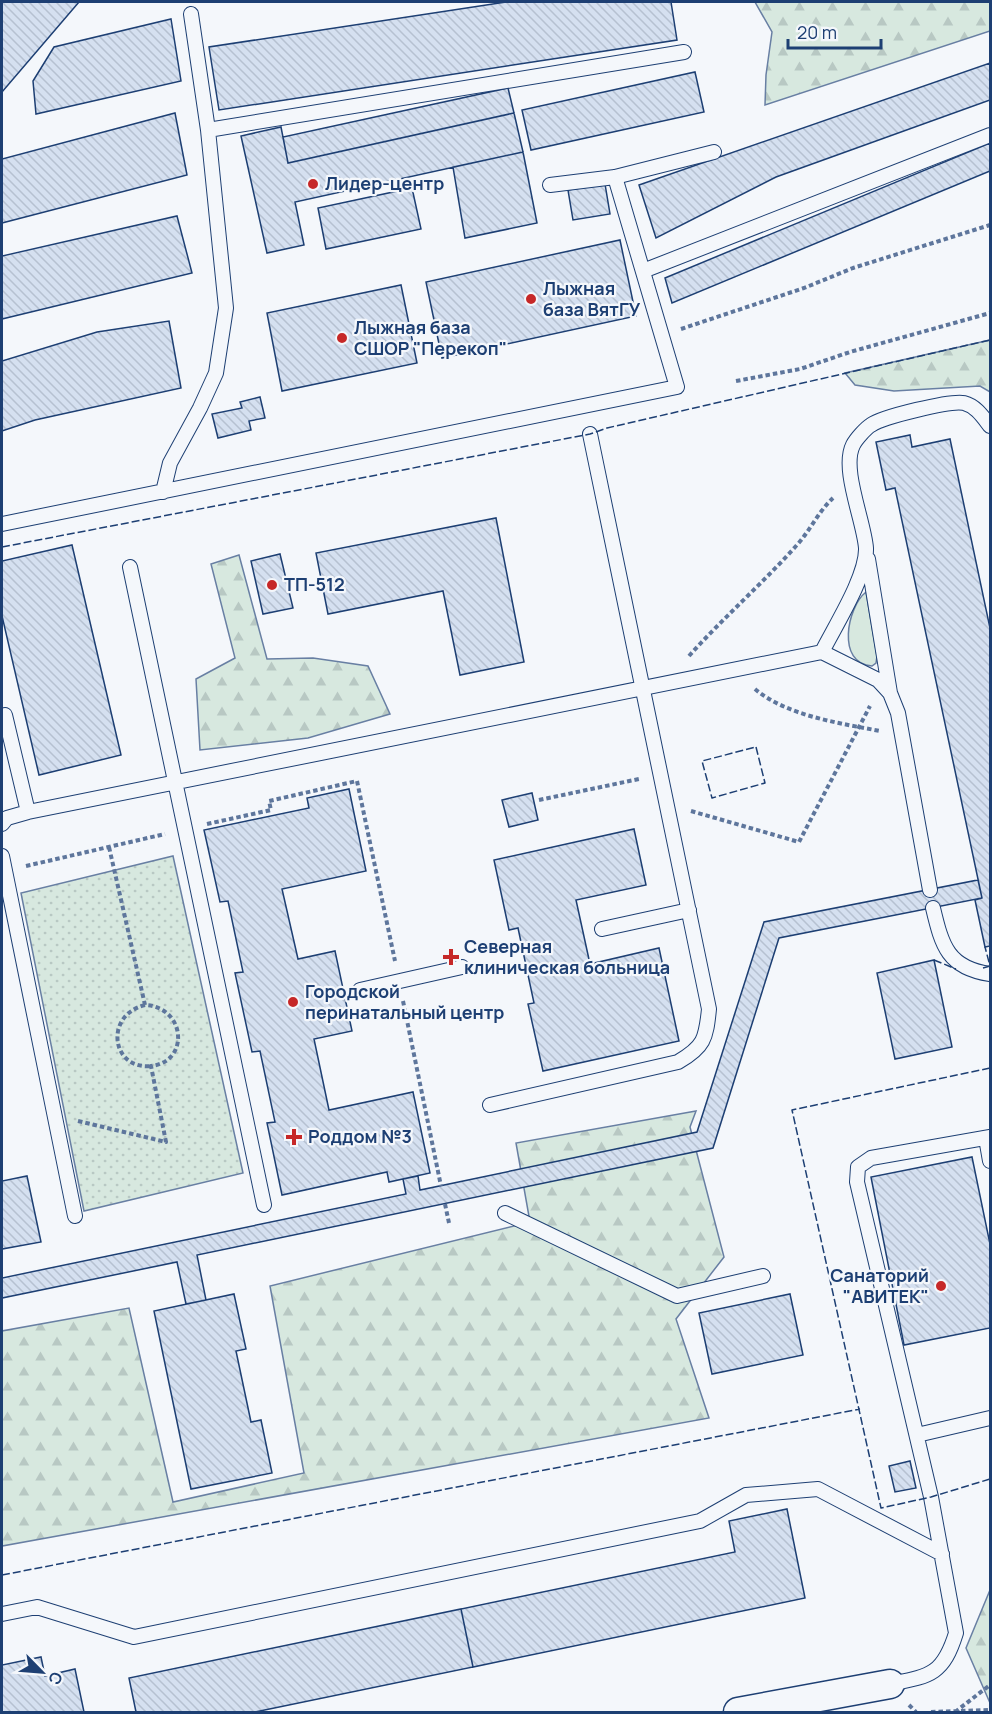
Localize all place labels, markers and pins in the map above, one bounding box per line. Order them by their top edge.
place label: Лидер-центр [325,171,444,195]
marker: Лидер-центр [306,177,320,191]
place label: Лыжная база ВятГУ [543,276,641,321]
marker: Лыжная база ВятГУ [524,292,538,306]
place label: Лыжная база СШОР "Перекоп" [354,315,507,360]
marker: Лыжная база СШОР "Перекоп" [335,331,349,345]
place label: ТП-512 [284,572,345,596]
marker: ТП-512 [265,578,279,592]
place label: Северная клиническая больница [464,934,670,979]
marker: Северная клиническая больница [442,948,460,966]
place label: Городской перинатальный центр [305,979,504,1024]
marker: Городской перинатальный центр [286,995,300,1009]
place label: Роддом №3 [308,1124,412,1148]
marker: Роддом №3 [285,1128,303,1146]
place label: Санаторий "АВИТЕК" [830,1263,929,1308]
marker: Санаторий "АВИТЕК" [934,1279,948,1293]

